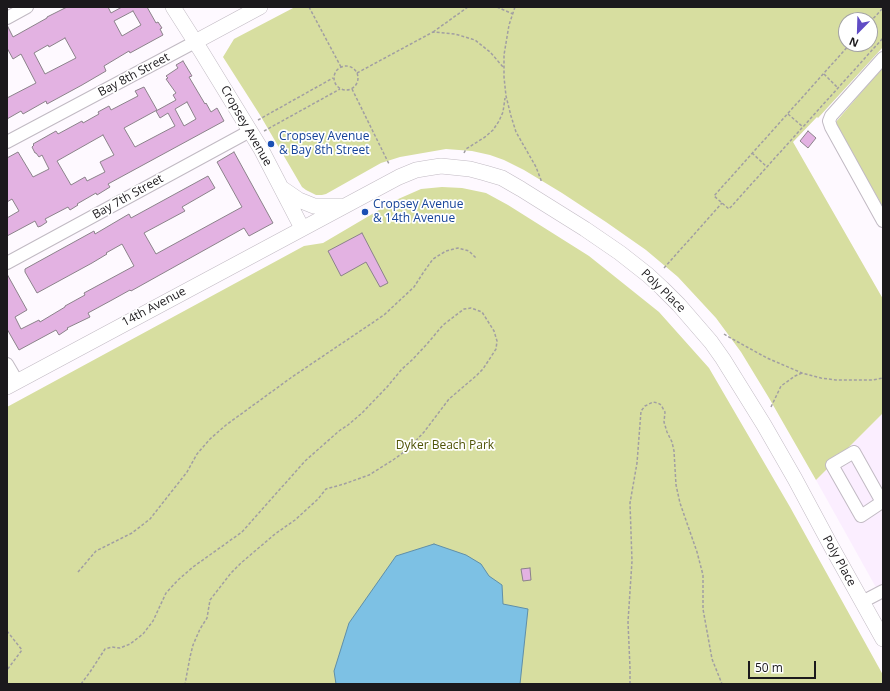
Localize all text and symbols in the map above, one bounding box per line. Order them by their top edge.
north arrow [838,12,878,52]
text: N [846,34,861,51]
street label: Bay 8th Street [96,50,172,100]
street label: Cropsey Avenue [217,83,275,169]
place label: Cropsey Avenue & Bay 8th Street [279,130,370,158]
marker: Cropsey Avenue & Bay 8th Street [266,139,276,149]
street label: Bay 7th Street [90,172,166,222]
place label: Cropsey Avenue & 14th Avenue [373,198,463,226]
marker: Cropsey Avenue & 14th Avenue [360,207,370,217]
street label: Poly Place [638,266,688,316]
street label: 14th Avenue [120,284,188,330]
park label: Dyker Beach Park [396,439,494,453]
street label: Poly Place [819,533,859,589]
scale bar [750,653,818,679]
text: 50 m [755,659,783,676]

